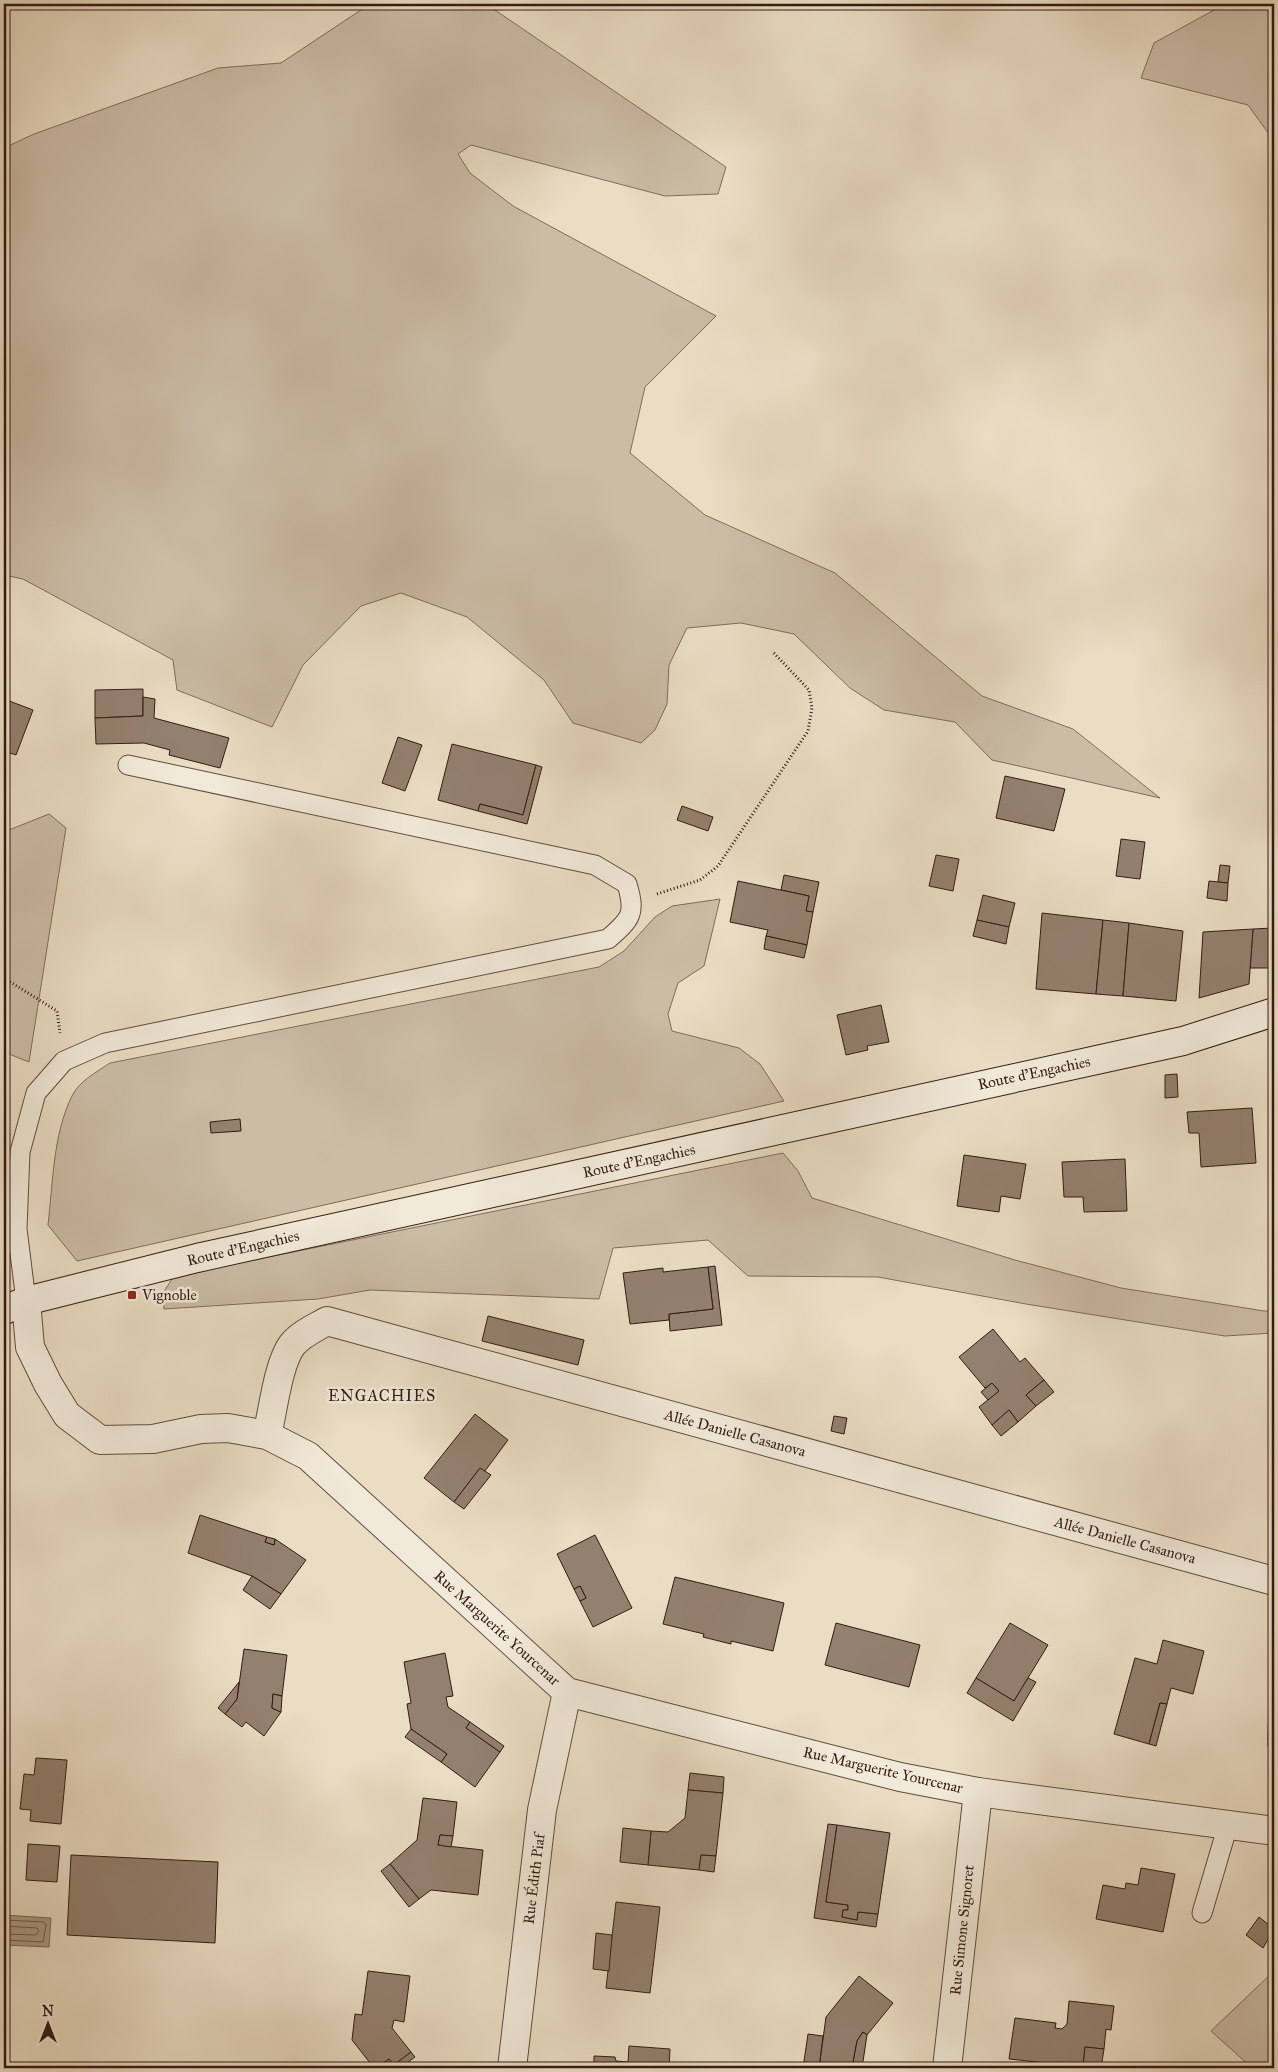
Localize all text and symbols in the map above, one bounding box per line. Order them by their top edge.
street label: Route d'Engachies [976,1052,1092,1094]
street label: Route d'Engachies [581,1140,697,1182]
street label: Route d'Engachies [185,1226,301,1270]
place label: Vignoble [141,1286,197,1304]
marker: Vignoble [126,1289,138,1301]
district label: ENGACHIES [328,1386,436,1405]
street label: Allée Danielle Casanova [661,1405,808,1461]
street label: Allée Danielle Casanova [1051,1512,1198,1568]
street label: Rue Marguerite Yourcenar [430,1567,564,1690]
street label: Rue Marguerite Yourcenar [801,1743,965,1797]
street label: Rue Édith Piaf [519,1830,549,1925]
street label: Rue Simone Signoret [946,1863,978,1996]
north arrow [22,2000,72,2050]
text: N [42,2003,54,2020]

